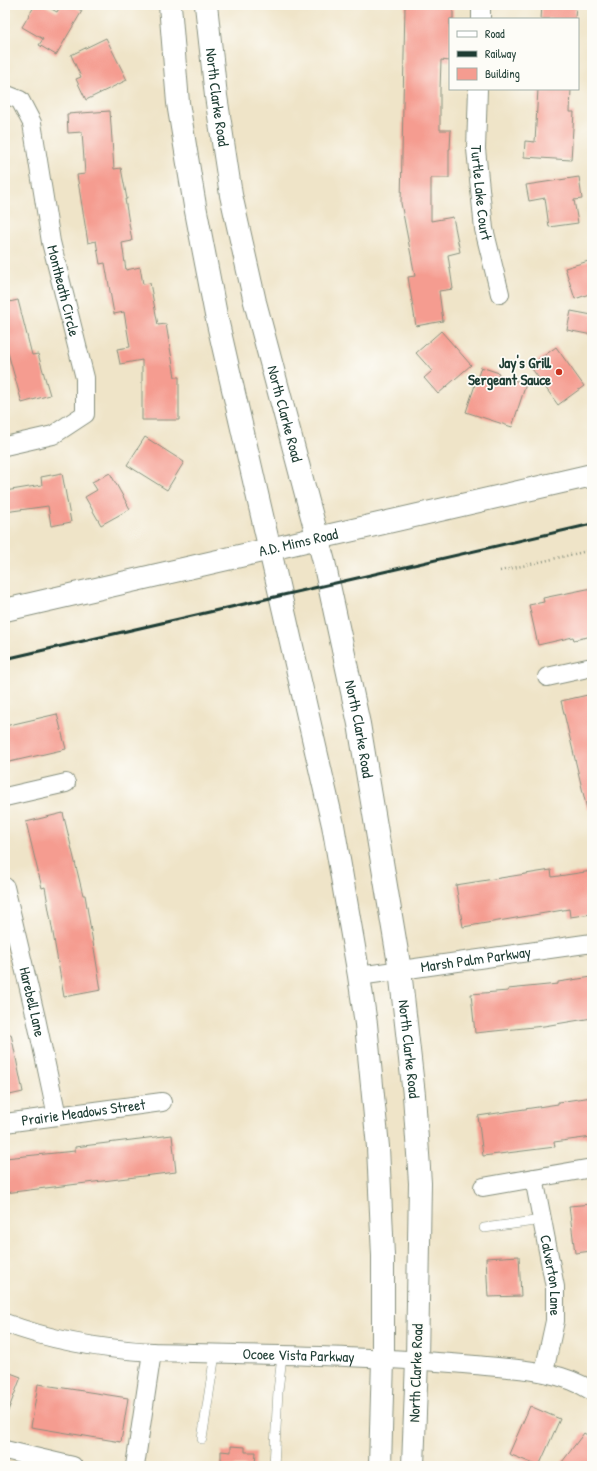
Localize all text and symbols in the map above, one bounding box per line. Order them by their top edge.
legend [449,18,579,90]
text: Road [485,25,505,42]
text: Railway [485,45,516,62]
street label: North Clarke Road [201,47,235,148]
text: Building [485,65,520,82]
street label: Turtle Lake Court [466,145,498,243]
street label: Montheath Circle [42,243,85,339]
place label: Jay's Grill Sergeant Sauce [468,352,552,391]
street label: North Clarke Road [262,363,308,464]
marker: Jay's Grill Sergeant Sauce [554,367,564,377]
street label: A.D. Mims Road [257,523,340,561]
street label: North Clarke Road [340,678,379,779]
street label: Marsh Palm Parkway [419,941,532,977]
street label: Harebell Lane [14,965,51,1039]
street label: North Clarke Road [393,999,425,1099]
street label: Prairie Meadows Street [20,1093,147,1131]
street label: Calverton Lane [535,1233,566,1316]
street label: North Clarke Road [403,1323,428,1423]
street label: Ocoee Vista Parkway [242,1343,355,1367]

